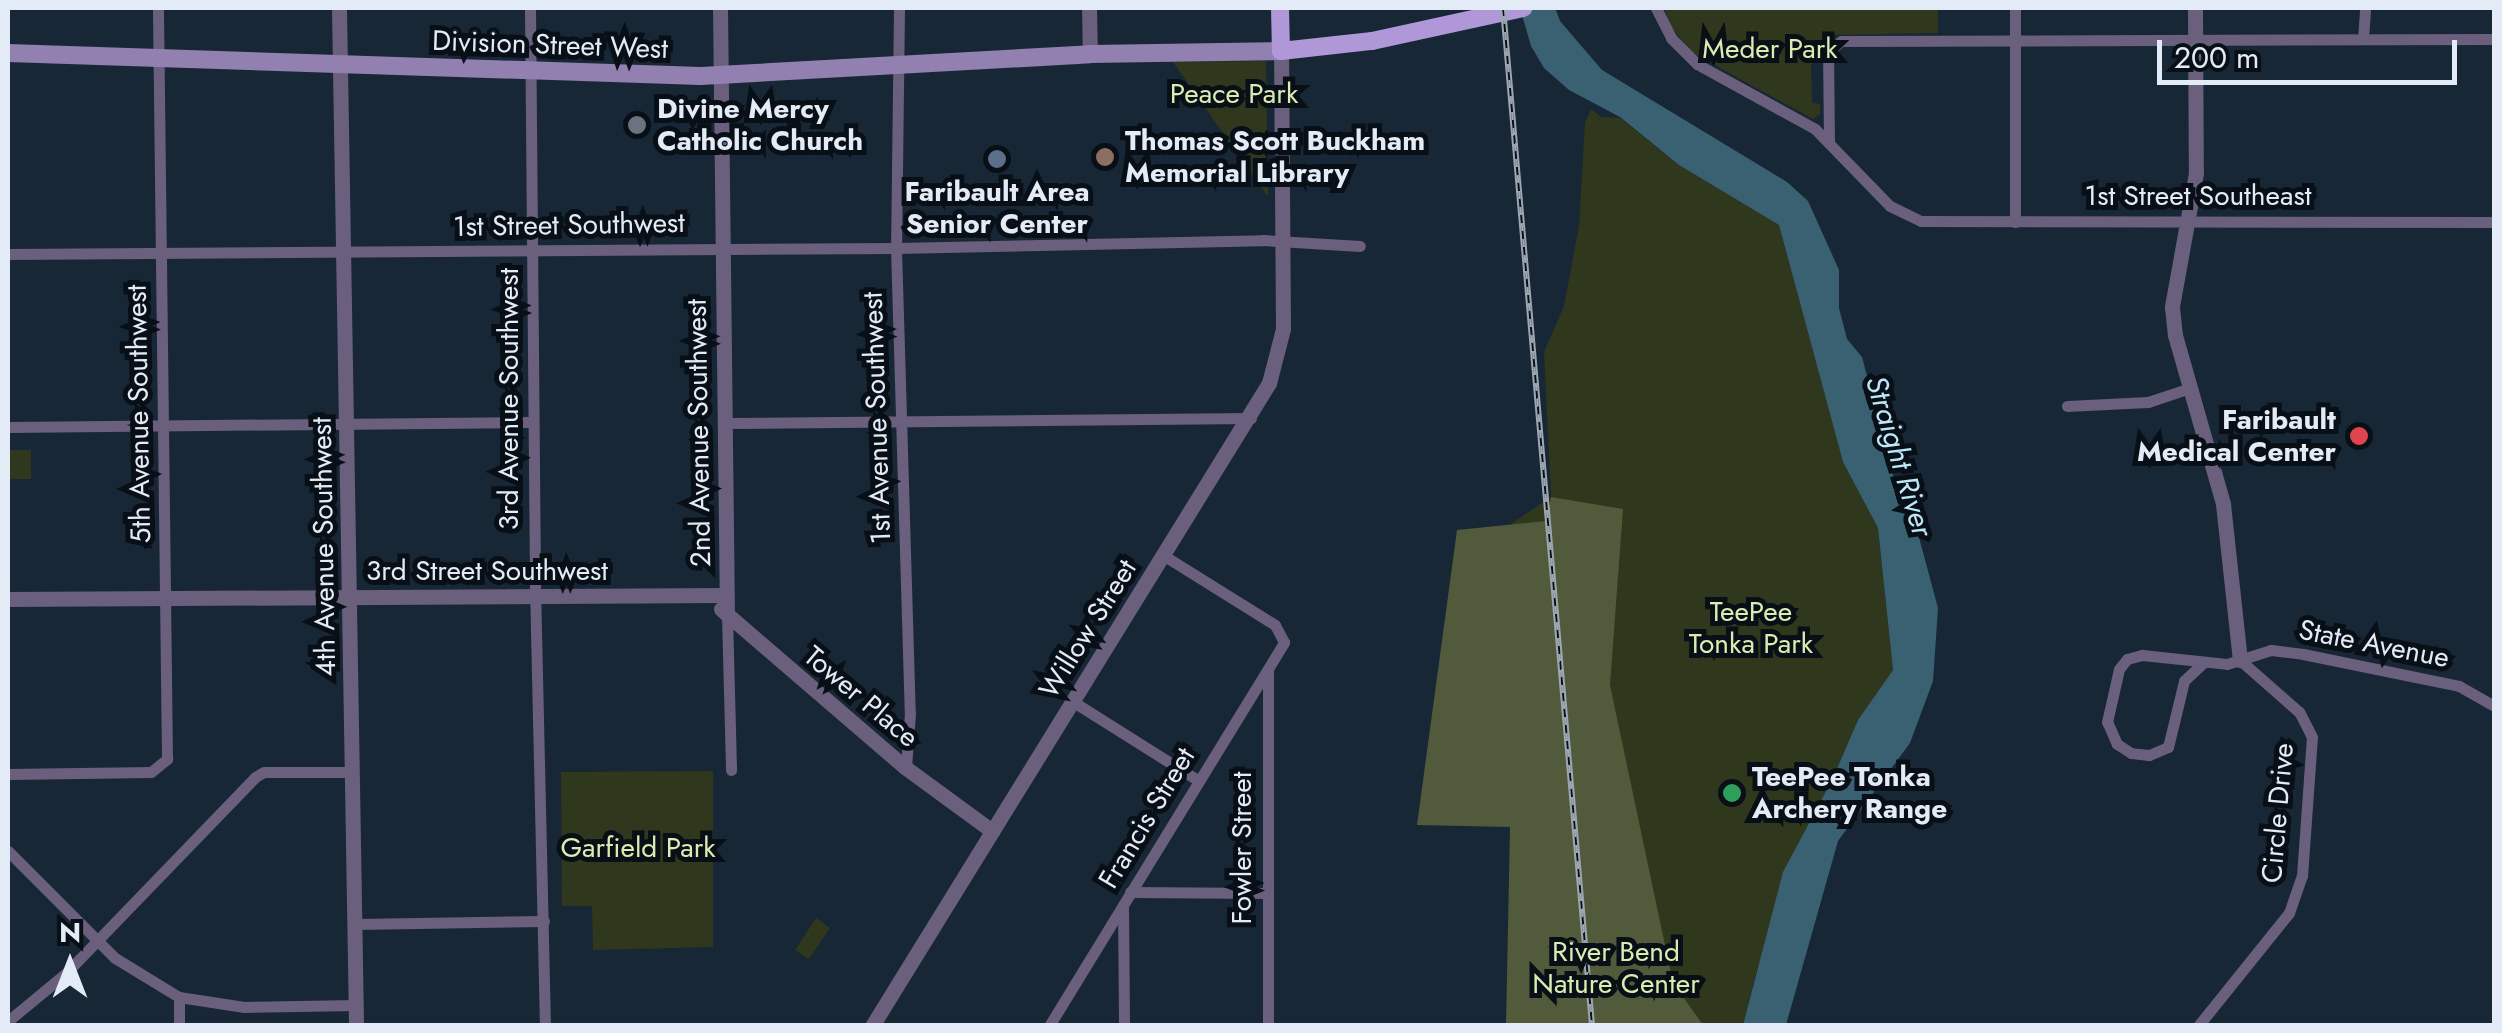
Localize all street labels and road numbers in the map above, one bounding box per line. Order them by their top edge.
street label: Division Street West [431,24,669,66]
street label: 1st Street Southeast [2085,179,2311,213]
street label: 1st Street Southwest [453,206,685,244]
street label: 3rd Avenue Southwest [492,268,526,530]
street label: 5th Avenue Southwest [120,284,158,544]
street label: 1st Avenue Southwest [856,291,898,545]
street label: 2nd Avenue Southwest [680,299,718,567]
street label: 4th Avenue Southwest [305,417,343,677]
street label: 3rd Street Southwest [366,554,608,588]
street label: Willow Street [1032,554,1144,704]
street label: State Avenue [2296,613,2452,675]
street label: Tower Place [797,639,925,755]
street label: Francis Street [1092,741,1202,895]
street label: Circle Drive [2255,742,2301,884]
street label: Fowler Street [1225,772,1259,924]

